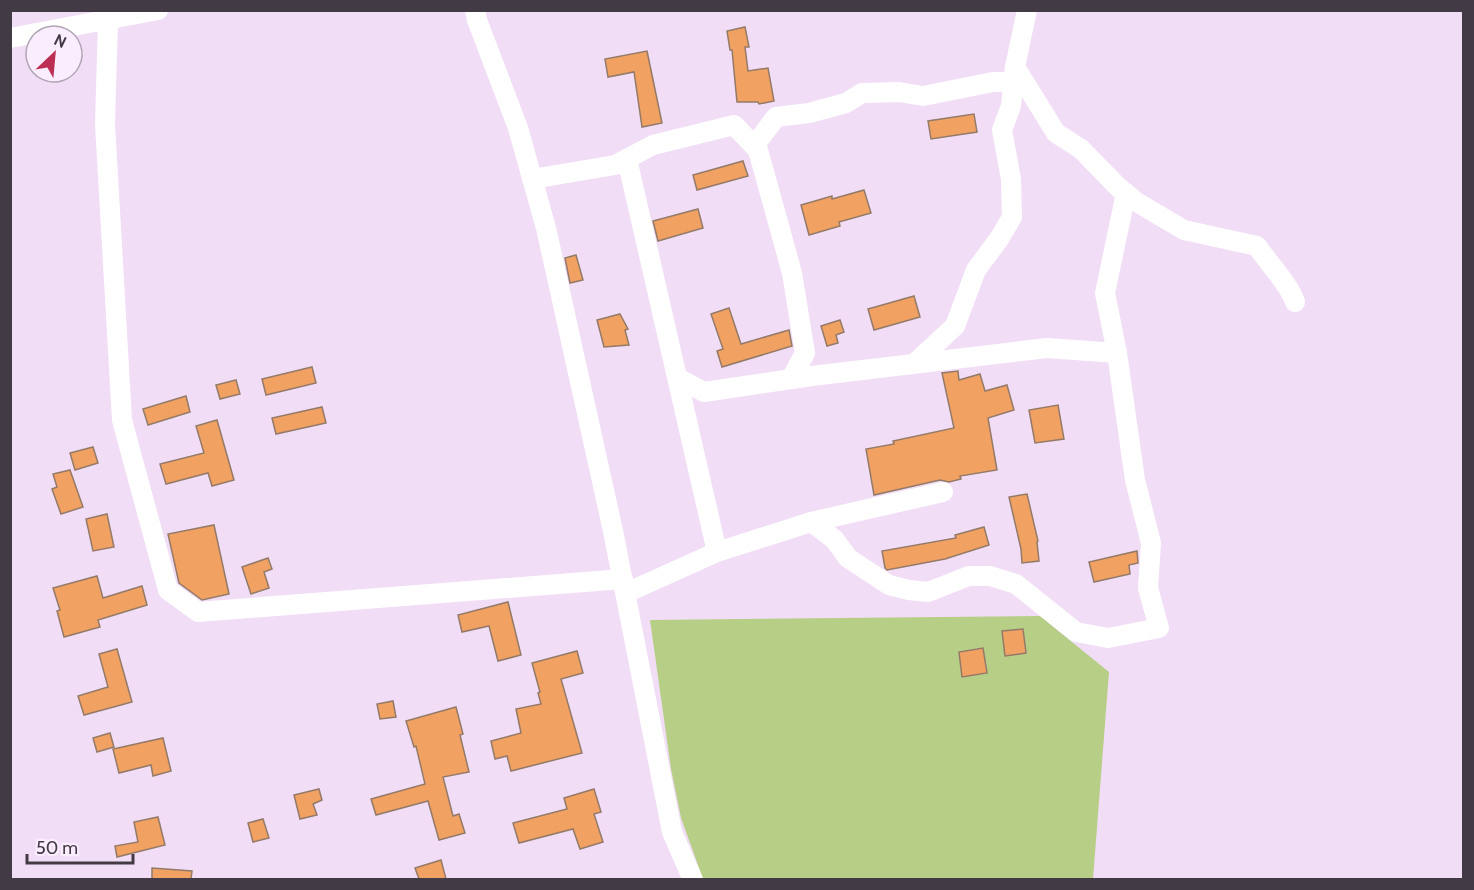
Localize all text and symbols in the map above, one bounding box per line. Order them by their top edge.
north arrow [24,24,84,84]
text: N [51,30,70,52]
scale bar [27,827,134,865]
text: 50 m [36,837,78,859]

